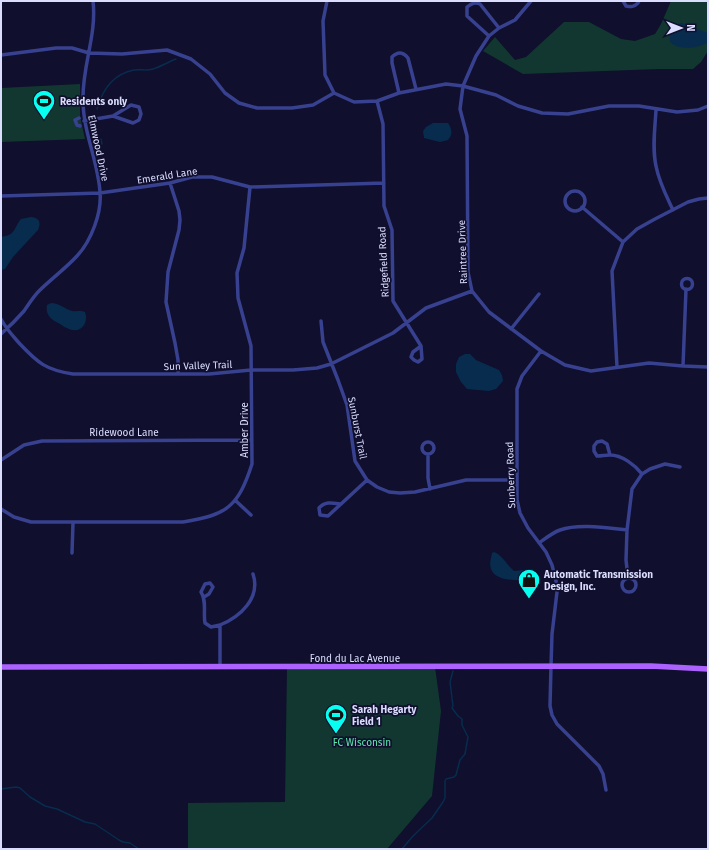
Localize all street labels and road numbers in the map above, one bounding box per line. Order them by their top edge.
street label: Elmwood Drive [85,114,111,183]
street label: Emerald Lane [136,165,198,187]
street label: Raintree Drive [456,220,470,284]
street label: Ridgefield Road [376,226,392,298]
street label: Sun Valley Trail [164,359,233,373]
street label: Sunburst Trail [345,396,369,460]
street label: Amber Drive [239,402,251,458]
street label: Ridewood Lane [89,427,159,439]
street label: Sunberry Road [504,441,518,509]
street label: Fond du Lac Avenue [310,653,400,665]

